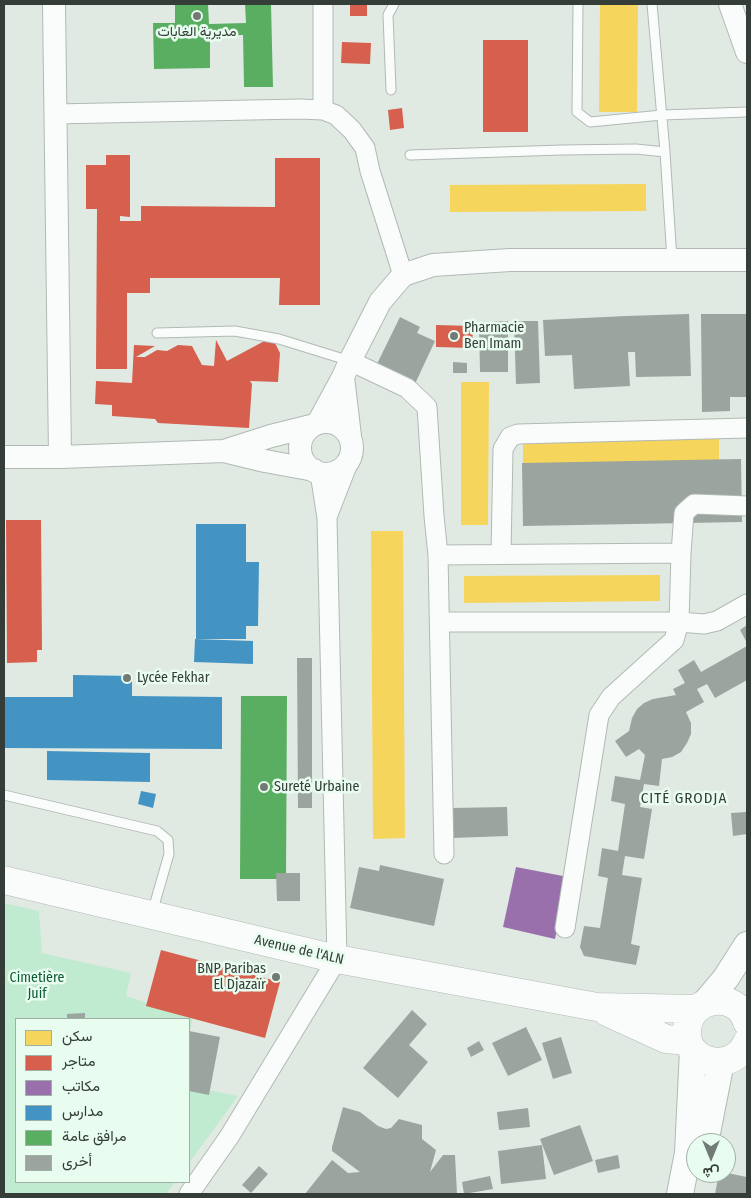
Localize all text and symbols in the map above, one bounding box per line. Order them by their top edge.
marker: مديرية الغابات [191,10,203,22]
place label: مديرية الغابات [157,24,237,40]
place label: Pharmacie Ben Imam [464,320,524,352]
marker: Pharmacie Ben Imam [448,330,460,342]
place label: Lycée Fekhar [137,670,210,686]
marker: Lycée Fekhar [121,672,133,684]
place label: Sureté Urbaine [274,779,359,795]
marker: Sureté Urbaine [258,781,270,793]
district label: CITÉ GRODJA [639,790,729,808]
street label: Avenue de l'ALN [253,932,345,968]
place label: BNP Paribas El Djazaïr [197,961,266,994]
park label: Cimetière Juif [10,970,64,1002]
marker: BNP Paribas El Djazaïr [270,971,282,983]
legend [15,1018,190,1183]
text: سكن [62,1027,92,1045]
text: متاجر [62,1052,96,1070]
text: مكاتب [62,1077,100,1095]
text: مدارس [62,1102,103,1120]
text: مرافق عامة [62,1127,126,1145]
north arrow [686,1133,736,1183]
text: أخرى [62,1152,92,1170]
text: ش [703,1164,719,1181]

